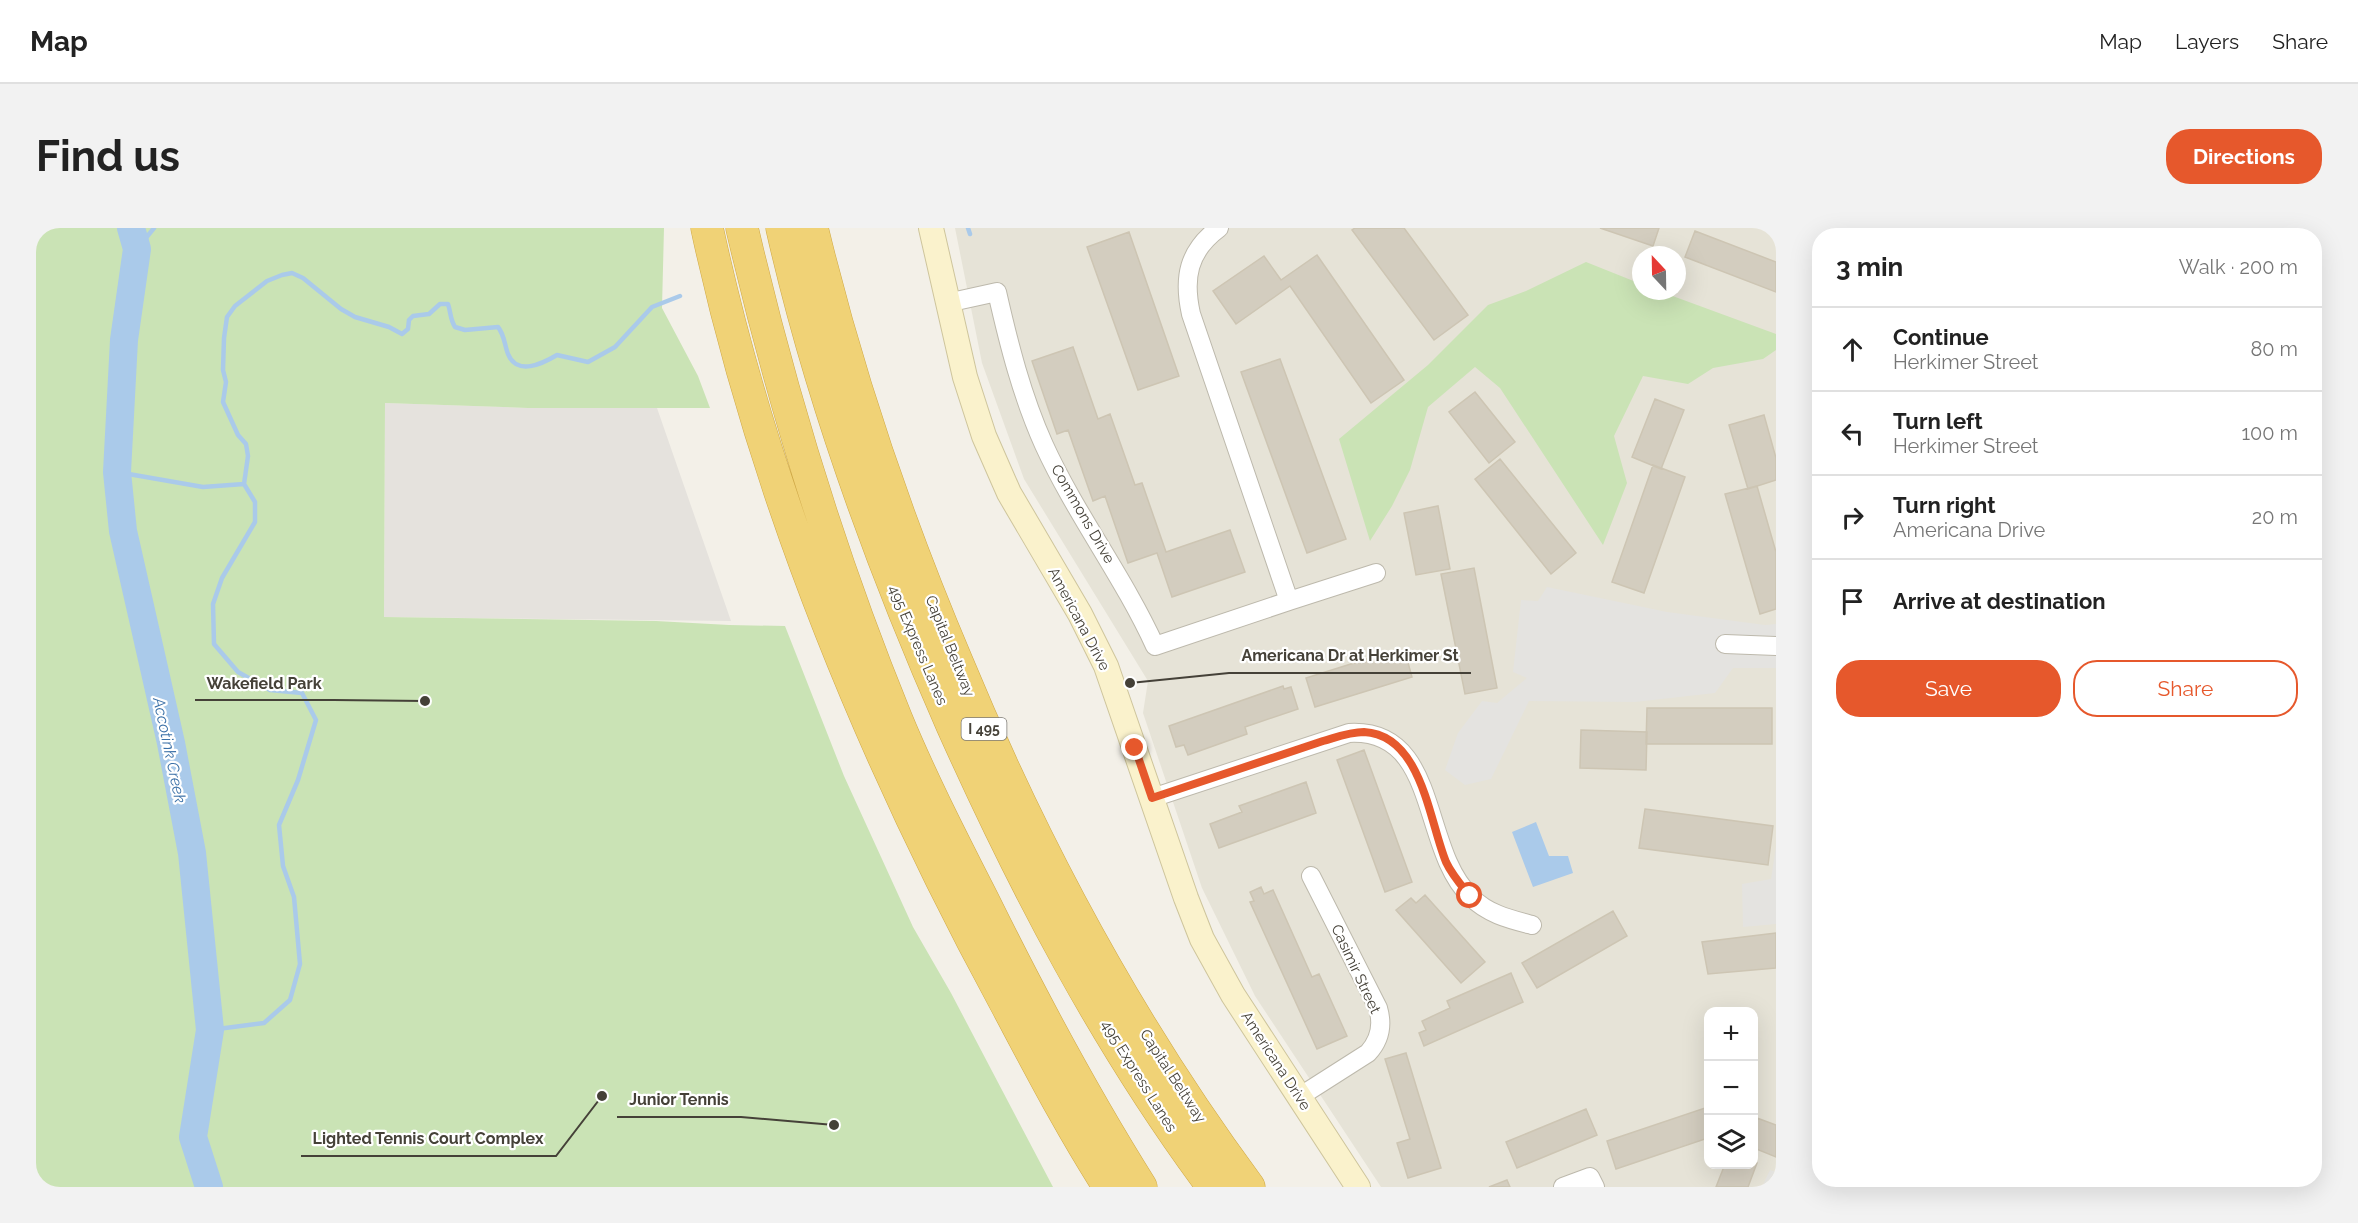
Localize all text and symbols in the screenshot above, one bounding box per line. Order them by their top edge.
text: Map [30,25,88,58]
text: Map [2099,29,2142,54]
text: Layers [2175,29,2239,54]
text: Share [2272,29,2328,54]
button: Directions [2166,129,2322,184]
text: Find us [36,132,180,181]
north arrow [1632,246,1686,300]
text: 3 min [1836,252,1903,282]
text: Walk · 200 m [2179,255,2298,279]
text: Continue [1893,324,1989,350]
icon: ahead [1836,333,1869,366]
text: 80 m [2250,337,2298,361]
text: Herkimer Street [1893,350,2039,374]
text: Turn left [1893,408,1983,434]
icon: left [1836,417,1869,450]
text: 100 m [2241,421,2298,445]
text: Herkimer Street [1893,434,2039,458]
street label: Commons Drive [1047,461,1119,567]
text: Turn right [1893,492,1996,518]
icon: right [1836,501,1869,534]
text: 20 m [2252,505,2298,529]
text: Americana Drive [1893,518,2045,542]
street label: Americana Drive [1044,564,1114,674]
street label: 495 Express Lanes [885,582,951,708]
icon: arrive [1836,585,1869,618]
text: Arrive at destination [1893,588,2106,614]
street label: Capital Beltway [921,593,979,699]
callout: Americana Dr at Herkimer St [1229,639,1471,673]
text: Americana Dr at Herkimer St [1241,646,1459,665]
button: Save [1836,660,2061,717]
button: Share [2073,660,2298,717]
callout: Wakefield Park [195,666,334,700]
text: Wakefield Park [206,674,322,693]
water label: Accotink Creek [149,695,190,805]
road number: I 495 [962,718,1006,740]
route end [1121,734,1147,760]
route start [1456,882,1482,908]
street label: Casimir Street [1327,922,1385,1016]
map controls [1704,1007,1758,1169]
button: + [1704,1007,1758,1061]
street label: Americana Drive [1237,1008,1315,1114]
street label: 495 Express Lanes [1097,1017,1181,1135]
street label: Capital Beltway [1136,1026,1210,1126]
button: − [1704,1061,1758,1115]
callout: Junior Tennis [617,1083,741,1117]
text: Junior Tennis [629,1090,729,1109]
button: layers [1704,1115,1758,1169]
callout: Lighted Tennis Court Complex [301,1122,556,1156]
text: Lighted Tennis Court Complex [313,1129,544,1148]

